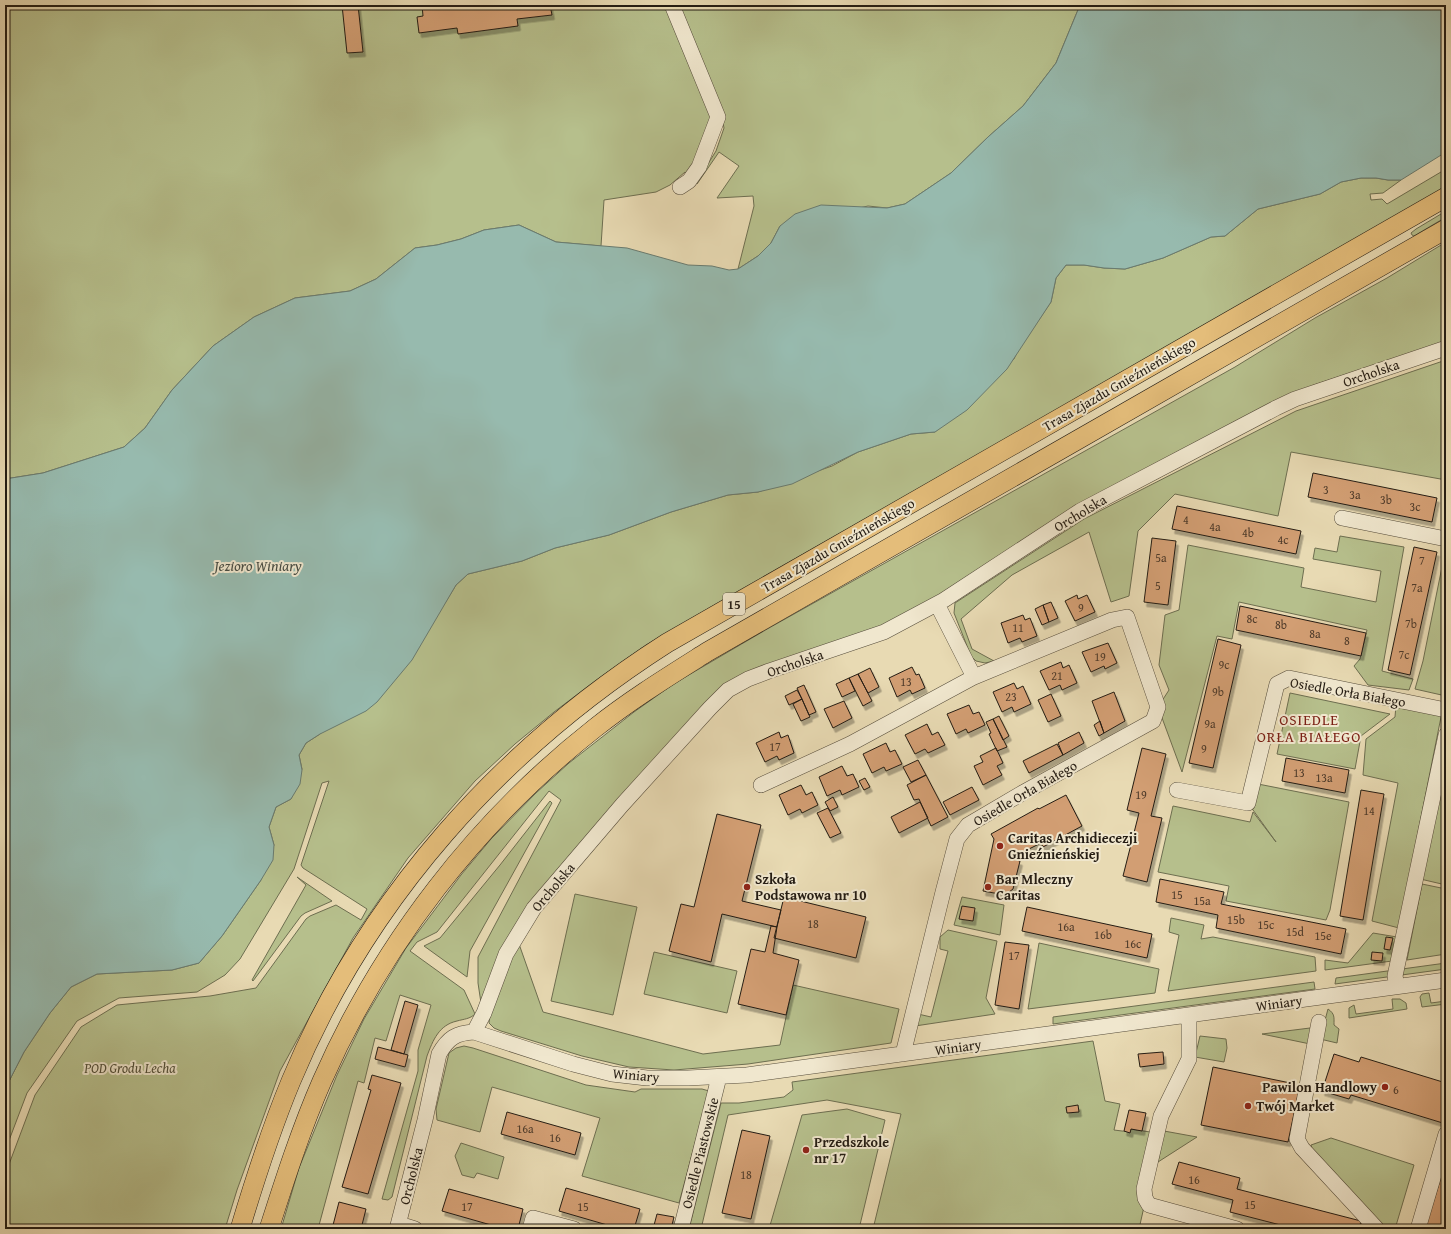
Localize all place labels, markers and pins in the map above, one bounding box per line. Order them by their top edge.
place label: Caritas Archidiecezji Gnieźnieńskiej [1008,828,1138,864]
marker: Caritas Archidiecezji Gnieźnieńskiej [995,841,1005,851]
place label: Szkoła Podstawowa nr 10 [755,869,866,905]
place label: Bar Mleczny Caritas [996,869,1074,905]
marker: Szkoła Podstawowa nr 10 [742,882,752,892]
marker: Bar Mleczny Caritas [983,882,993,892]
place label: Pawilon Handlowy [1262,1077,1378,1097]
marker: Pawilon Handlowy [1380,1082,1390,1092]
place label: Twój Market [1256,1096,1335,1116]
marker: Twój Market [1243,1101,1253,1111]
place label: Przedszkole nr 17 [814,1132,889,1168]
marker: Przedszkole nr 17 [801,1145,811,1155]

